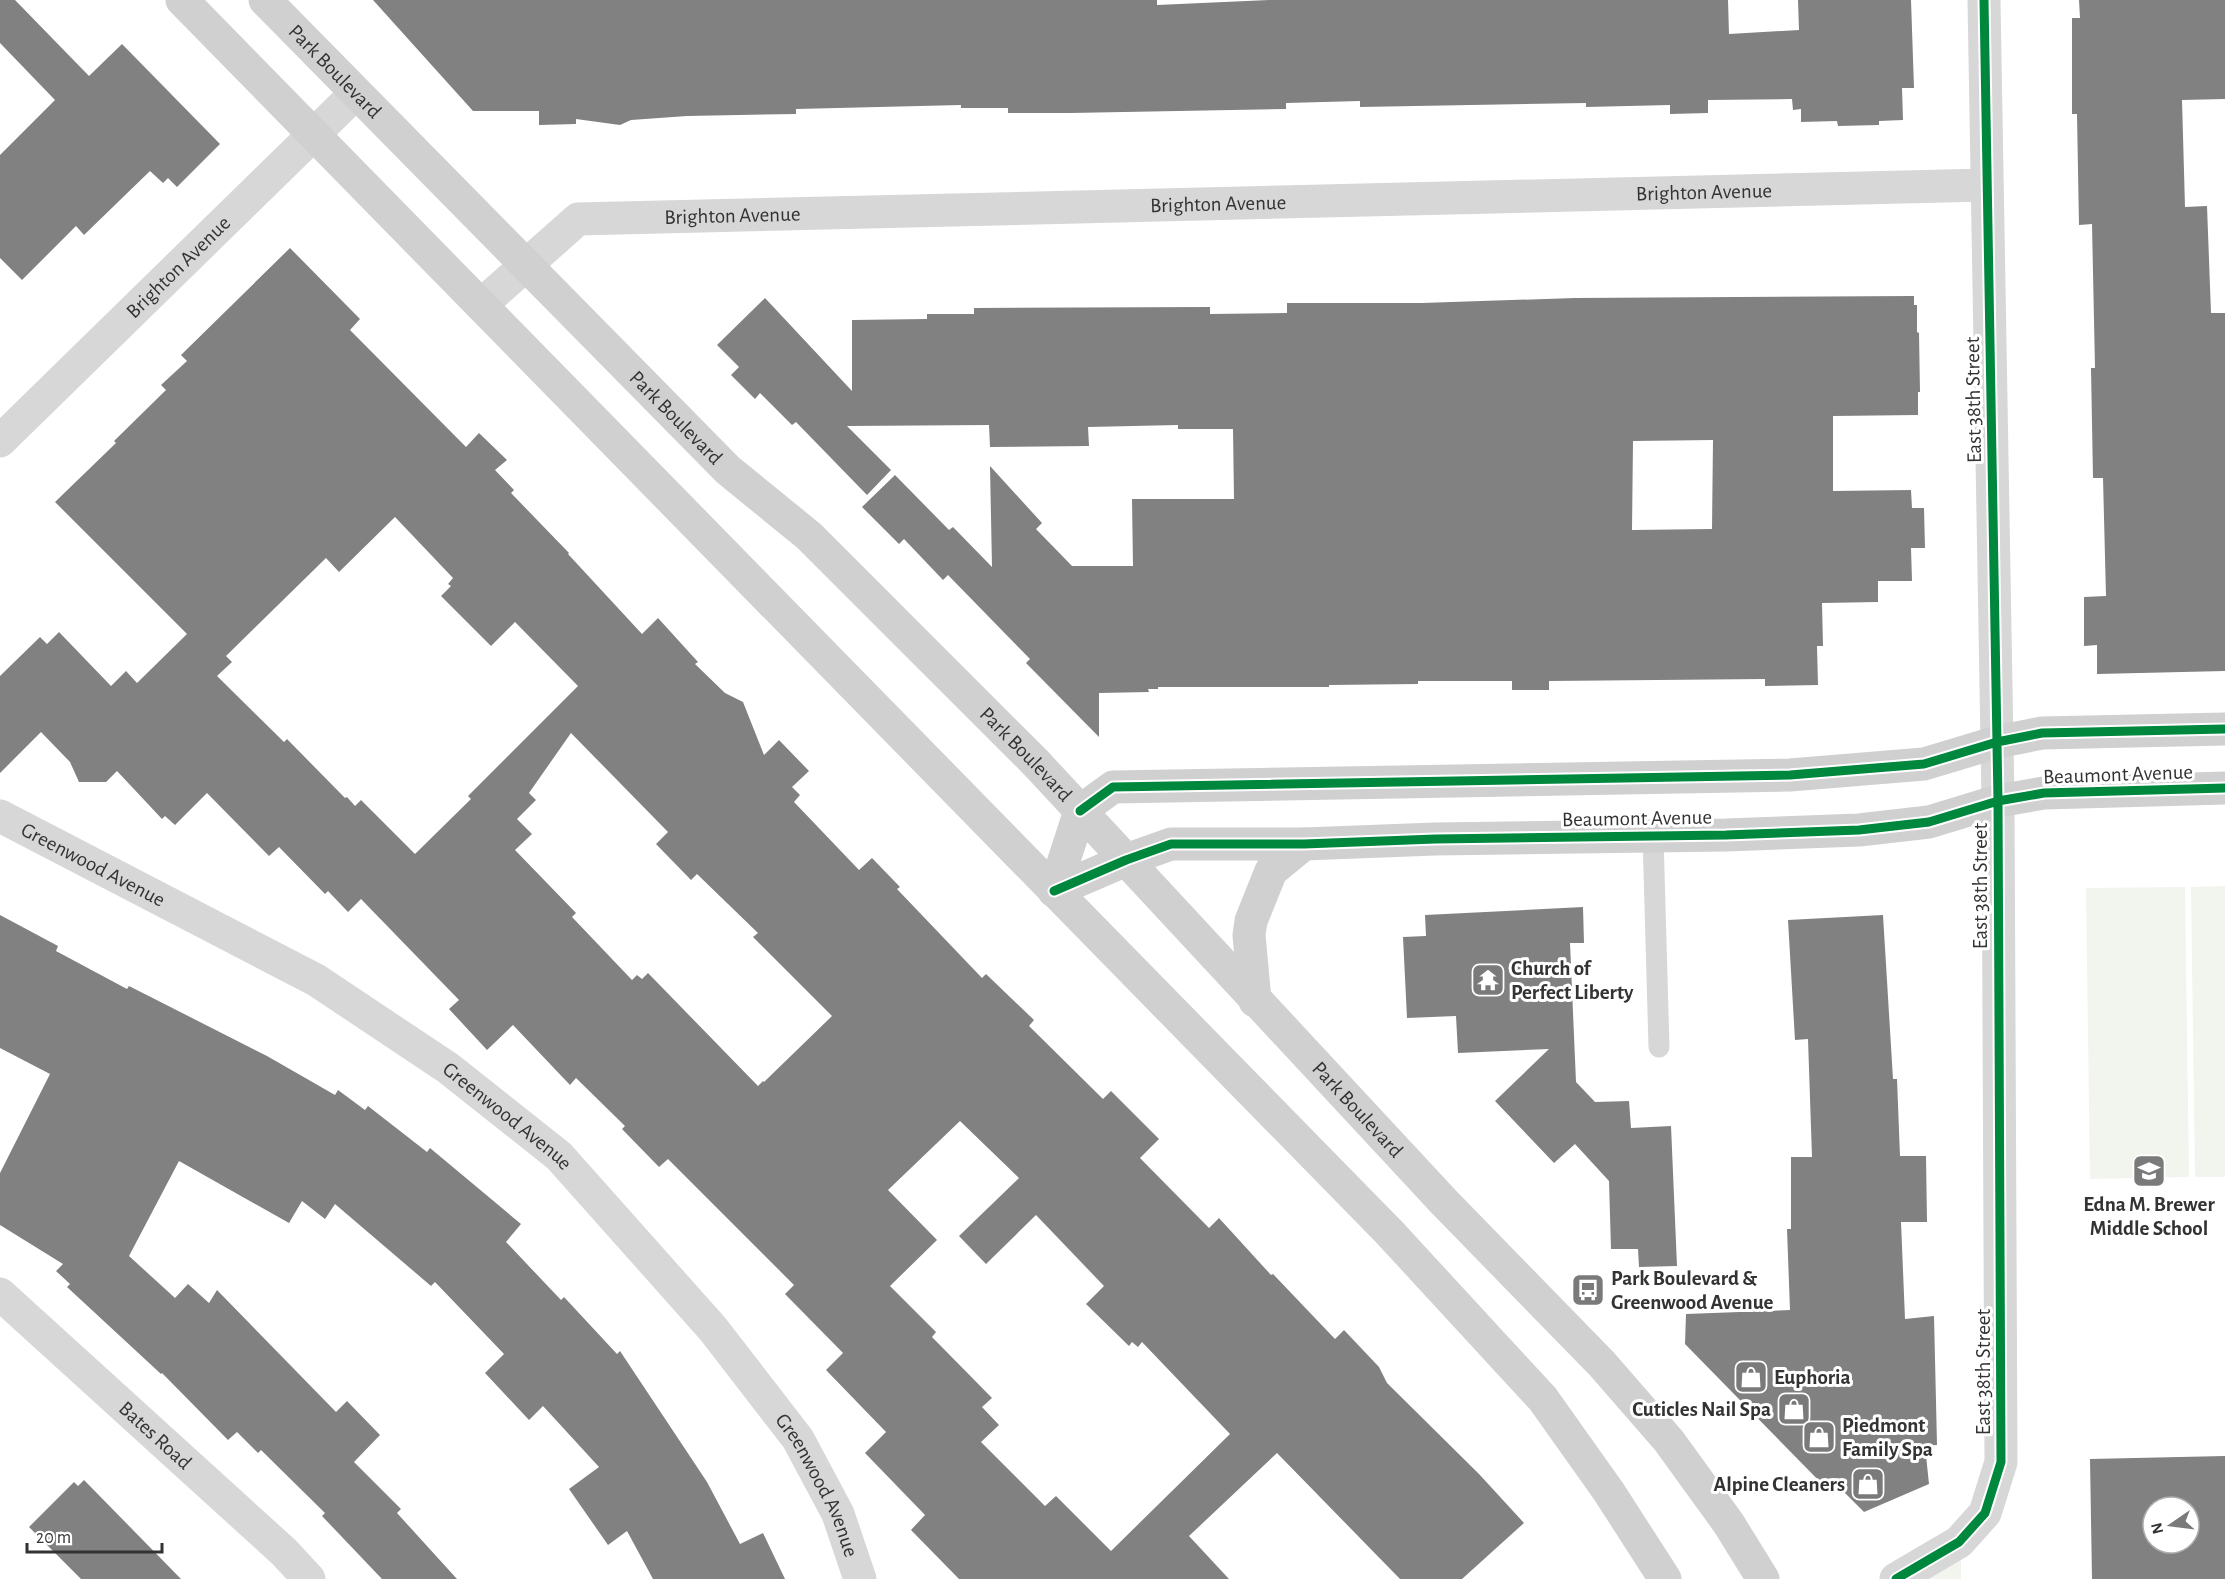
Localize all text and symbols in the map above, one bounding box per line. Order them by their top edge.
street label: Park Boulevard [284,21,385,123]
street label: Brighton Avenue [1636,180,1772,204]
street label: Brighton Avenue [1150,192,1287,216]
street label: Brighton Avenue [664,204,801,228]
street label: Brighton Avenue [122,212,234,322]
street label: East 38th Street [1962,336,1985,463]
street label: Park Boulevard [625,367,726,469]
street label: Park Boulevard [976,703,1076,806]
street label: Beaumont Avenue [2043,761,2193,788]
street label: Beaumont Avenue [1562,807,1712,830]
street label: Greenwood Avenue [18,819,168,911]
street label: East 38th Street [1970,822,1991,949]
place label: Church of Perfect Liberty [1511,958,1634,1003]
temple icon: Church of Perfect Liberty [1470,962,1506,998]
street label: Greenwood Avenue [439,1058,576,1174]
street label: Park Boulevard [1308,1058,1407,1162]
school or university icon: Edna M. Brewer Middle School [2131,1153,2167,1189]
place label: Edna M. Brewer Middle School [2083,1194,2215,1239]
place label: Park Boulevard & Greenwood Avenue [1611,1268,1774,1313]
bus stop icon: Park Boulevard & Greenwood Avenue [1570,1272,1606,1308]
street label: East 38th Street [1973,1308,1994,1435]
shop icon: Euphoria [1733,1359,1769,1395]
place label: Euphoria [1774,1367,1851,1388]
shop icon: Cuticles Nail Spa [1776,1391,1812,1427]
street label: Bates Road [115,1398,196,1474]
place label: Cuticles Nail Spa [1632,1399,1771,1420]
street label: Greenwood Avenue [771,1410,862,1560]
place label: Piedmont Family Spa [1842,1415,1933,1460]
shop icon: Piedmont Family Spa [1801,1419,1837,1455]
shop icon: Alpine Cleaners [1850,1466,1886,1502]
place label: Alpine Cleaners [1713,1474,1845,1495]
north arrow [2141,1495,2201,1555]
scale bar [27,1516,162,1554]
text: N [2148,1521,2167,1536]
text: 20 m [36,1529,71,1547]

